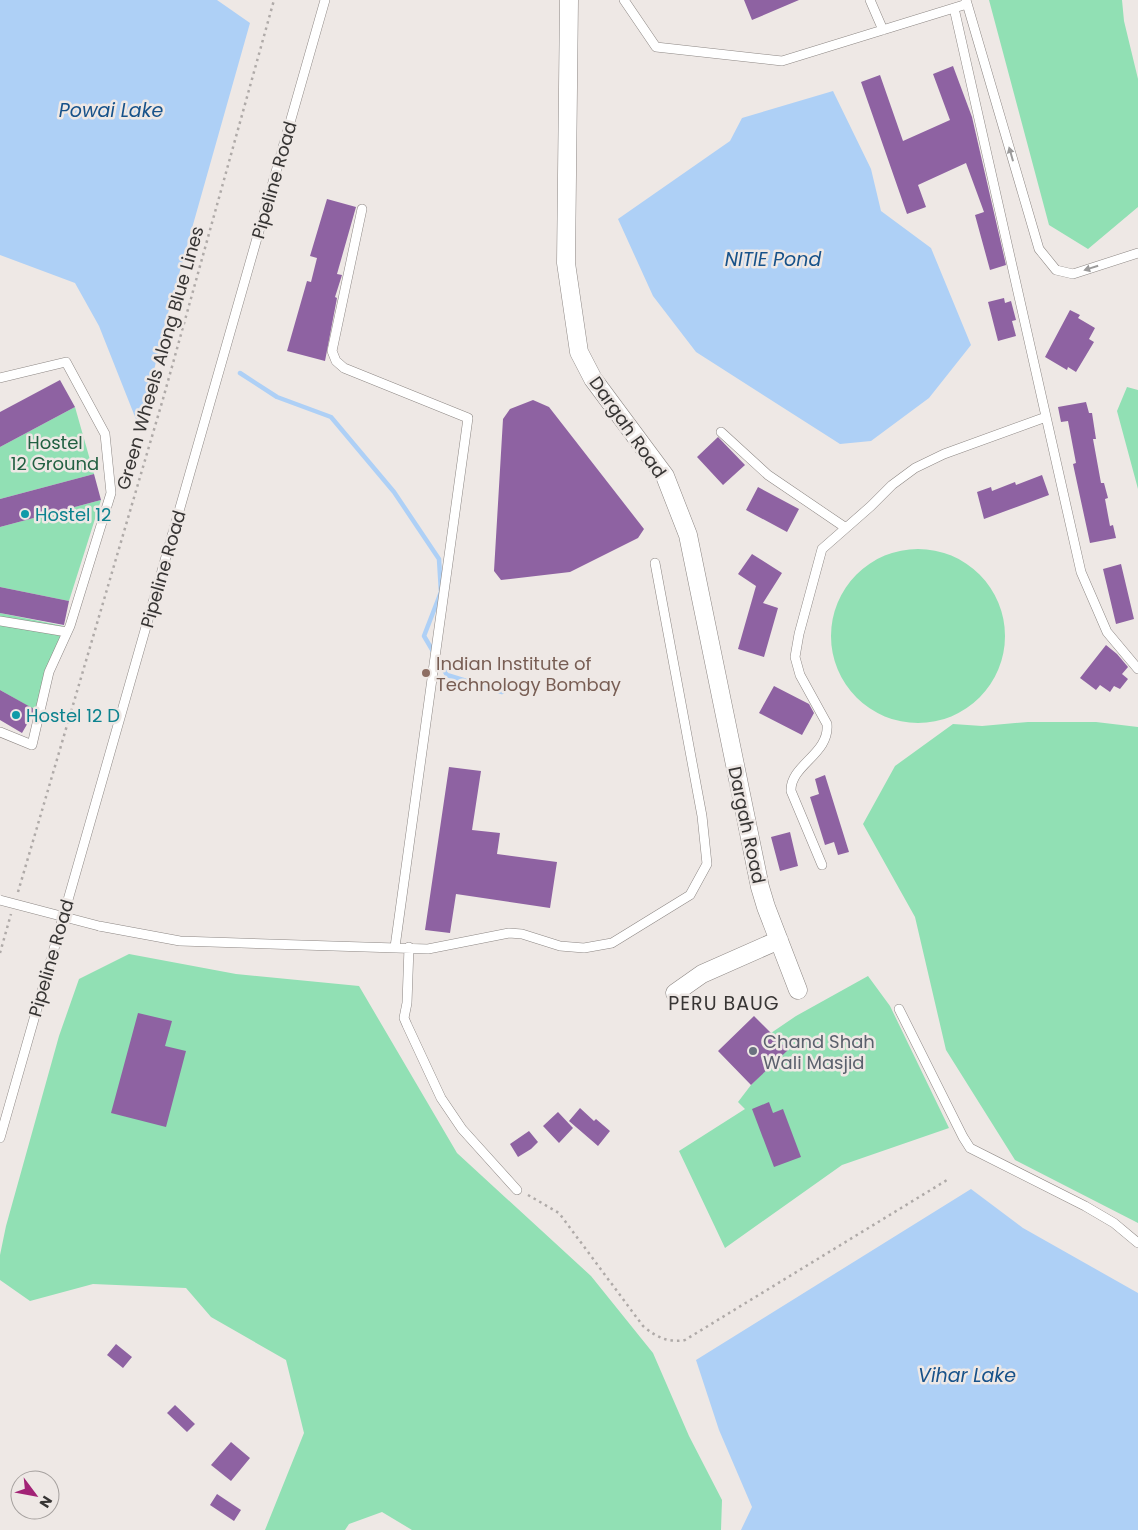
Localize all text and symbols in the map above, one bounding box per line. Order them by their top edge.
water label: Powai Lake [59,97,163,124]
street label: Pipeline Road [245,118,303,242]
one-way arrow [1007,146,1015,161]
street label: Green Wheels Along Blue Lines [110,223,210,493]
water label: NITIE Pond [725,246,821,273]
one-way arrow [1084,264,1099,272]
street label: Dargah Road [584,371,672,483]
park label: Hostel 12 Ground [11,430,99,476]
place label: Hostel 12 [35,502,111,527]
street label: Pipeline Road [134,507,192,631]
marker: Hostel 12 [19,508,31,520]
place label: Indian Institute of Technology Bombay [436,651,621,697]
marker: Indian Institute of Technology Bombay [420,667,432,679]
place label: Hostel 12 D [26,703,120,728]
marker: Hostel 12 D [10,709,22,721]
street label: Dargah Road [722,764,772,886]
street label: Pipeline Road [22,896,80,1020]
district label: PERU BAUG [668,990,780,1017]
place label: Chand Shah Wali Masjid [763,1029,875,1075]
marker: Chand Shah Wali Masjid [747,1045,759,1057]
water label: Vihar Lake [918,1362,1016,1389]
north arrow [10,1470,60,1520]
text: N [35,1492,57,1512]

